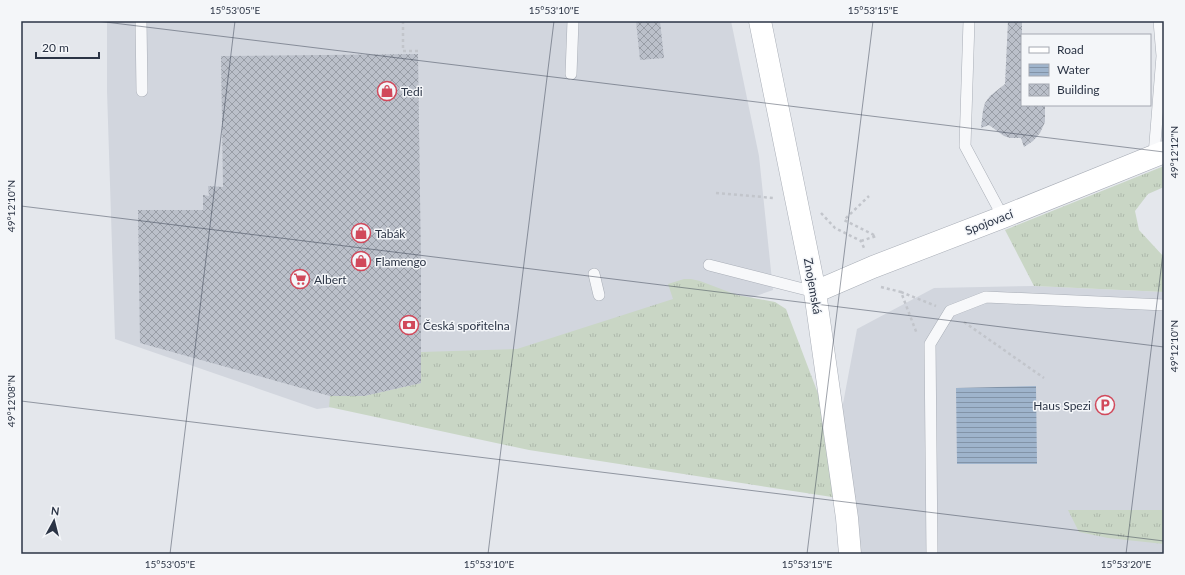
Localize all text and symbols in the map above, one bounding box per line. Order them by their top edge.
text: 15°53'05"E [210,4,260,16]
text: 15°53'10"E [529,4,579,16]
text: 15°53'15"E [848,4,898,16]
scale bar [36,34,99,60]
legend [1021,34,1151,106]
text: 20 m [42,40,69,55]
text: Road [1057,42,1084,57]
text: Water [1057,62,1090,77]
shop icon: Tedi [376,80,398,102]
text: Building [1057,82,1100,97]
place label: Tedi [401,84,423,99]
text: 49°12'12"N [1168,126,1180,178]
text: 49°12'10"N [5,180,17,232]
street label: Spojovací [963,206,1016,238]
shop icon: Tabák [350,222,372,244]
place label: Tabák [375,226,406,241]
shop icon: Flamengo [350,250,372,272]
place label: Flamengo [375,254,427,269]
street label: Znojemská [801,257,825,315]
supermarket icon: Albert [289,268,311,290]
place label: Albert [314,272,347,287]
bank icon: Česká spořitelna [398,314,420,336]
place label: Česká spořitelna [423,318,510,333]
text: 49°12'10"N [1168,320,1180,372]
text: 49°12'08"N [5,375,17,427]
parking icon: Haus Spezi [1094,394,1116,416]
place label: Haus Spezi [1033,398,1091,413]
north arrow [34,501,74,541]
text: N [50,504,60,518]
text: 15°53'05"E [145,558,195,570]
text: 15°53'10"E [464,558,514,570]
text: 15°53'15"E [782,558,832,570]
text: 15°53'20"E [1101,558,1151,570]

